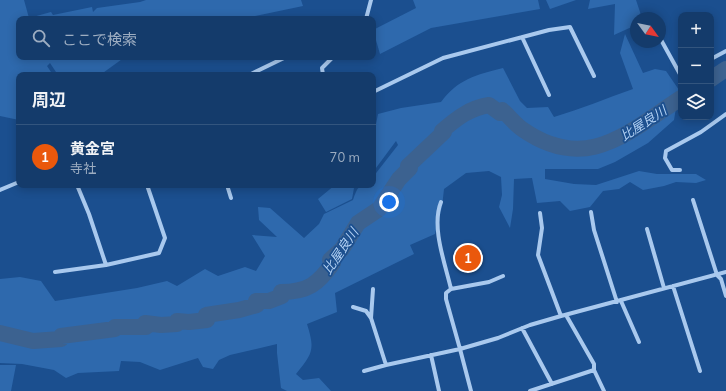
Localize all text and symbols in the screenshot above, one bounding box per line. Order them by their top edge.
north arrow [630,12,666,48]
map controls [678,12,714,120]
button: + [678,12,714,48]
search box [16,16,376,60]
icon: search [30,27,52,49]
text: ここで検索 [62,30,137,49]
button: − [678,48,714,84]
button: layers [678,84,714,120]
text: 周辺 [32,89,66,110]
water label: 比屋良川 [617,101,671,144]
text: 黄金宮 [70,139,115,158]
text: 1 [41,149,49,165]
text: 70 m [330,149,360,165]
text: 寺社 [70,160,96,176]
your location [379,192,399,212]
water label: 比屋良川 [319,223,362,277]
pin: 1 [455,243,481,273]

